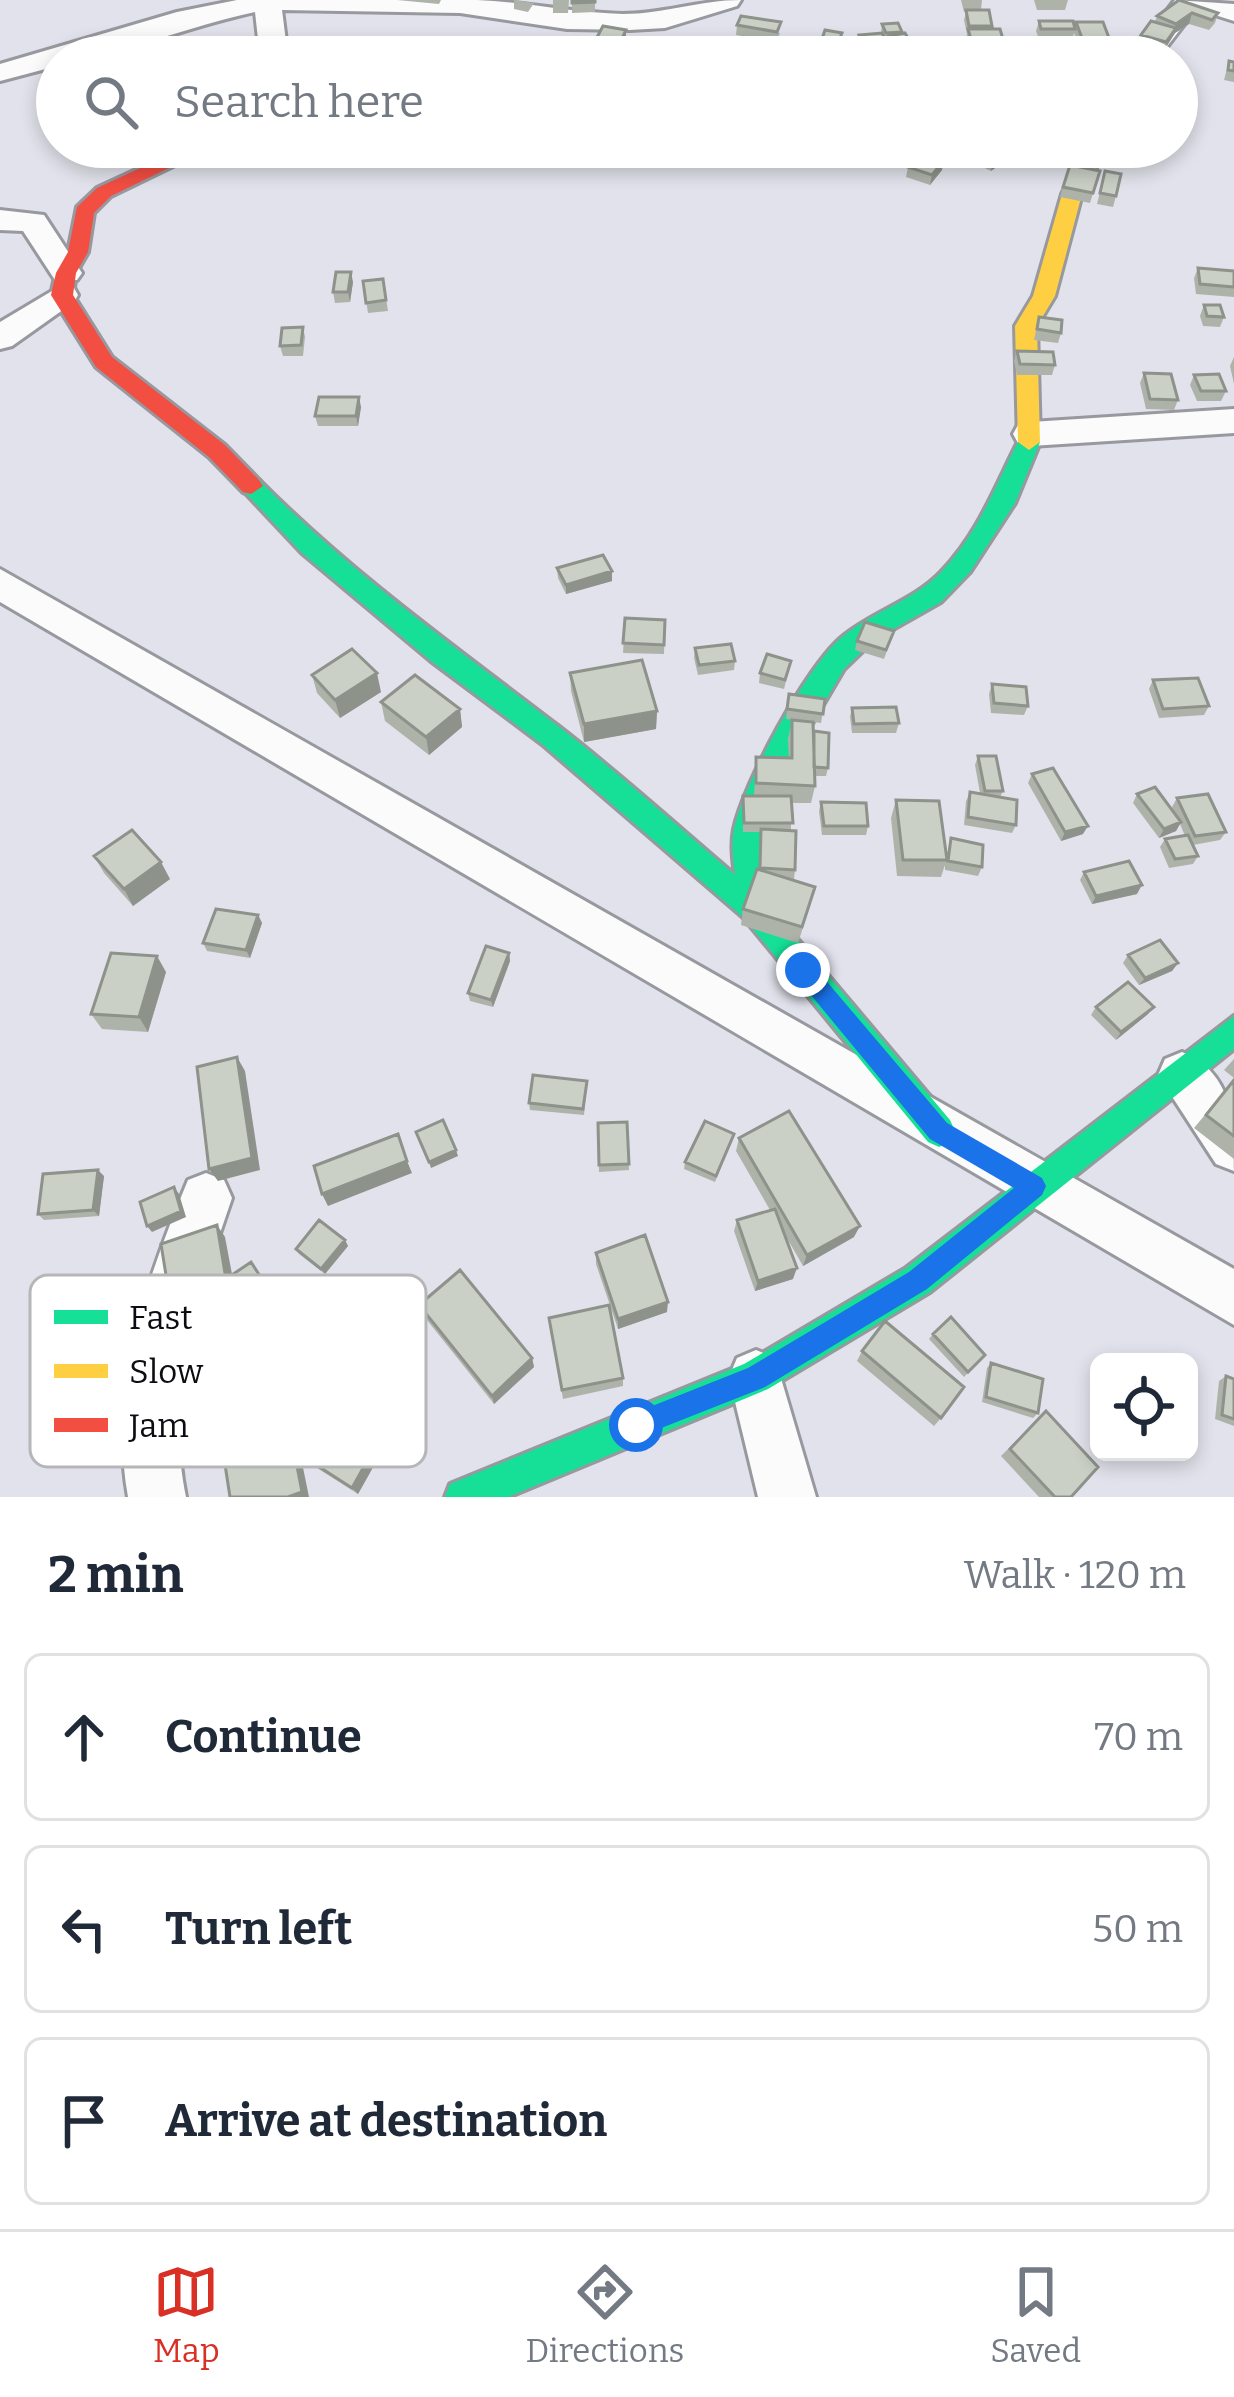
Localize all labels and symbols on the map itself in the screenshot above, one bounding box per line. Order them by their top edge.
route end [776,943,830,997]
legend [30,1275,426,1467]
text: Fast [129,1298,192,1338]
text: Slow [129,1352,204,1392]
route start [609,1398,663,1452]
text: Jam [128,1406,189,1446]

